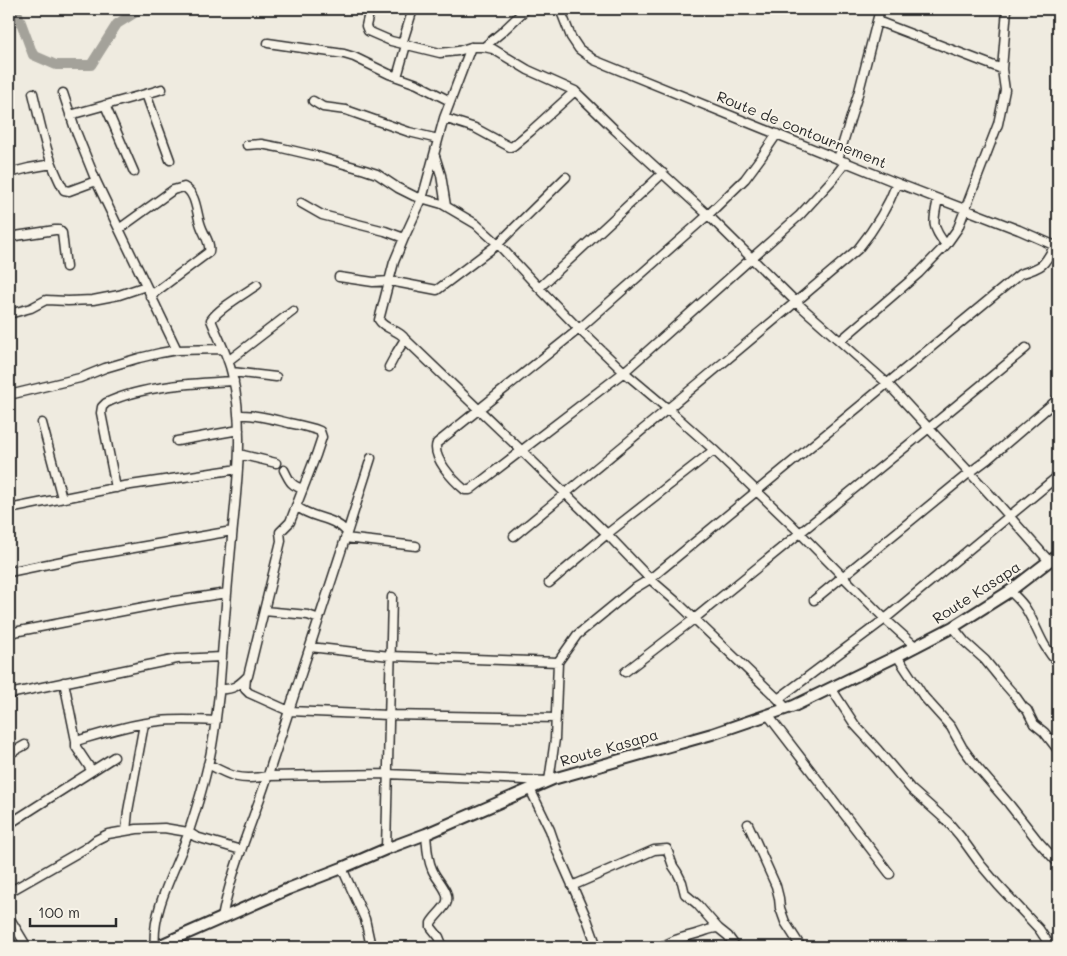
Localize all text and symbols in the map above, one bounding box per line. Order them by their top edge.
street label: Route de contournement [714,86,890,172]
street label: Route Kasapa [928,556,1024,628]
street label: Route Kasapa [558,723,660,771]
scale bar [30,896,116,928]
text: 100 m [38,902,80,922]

